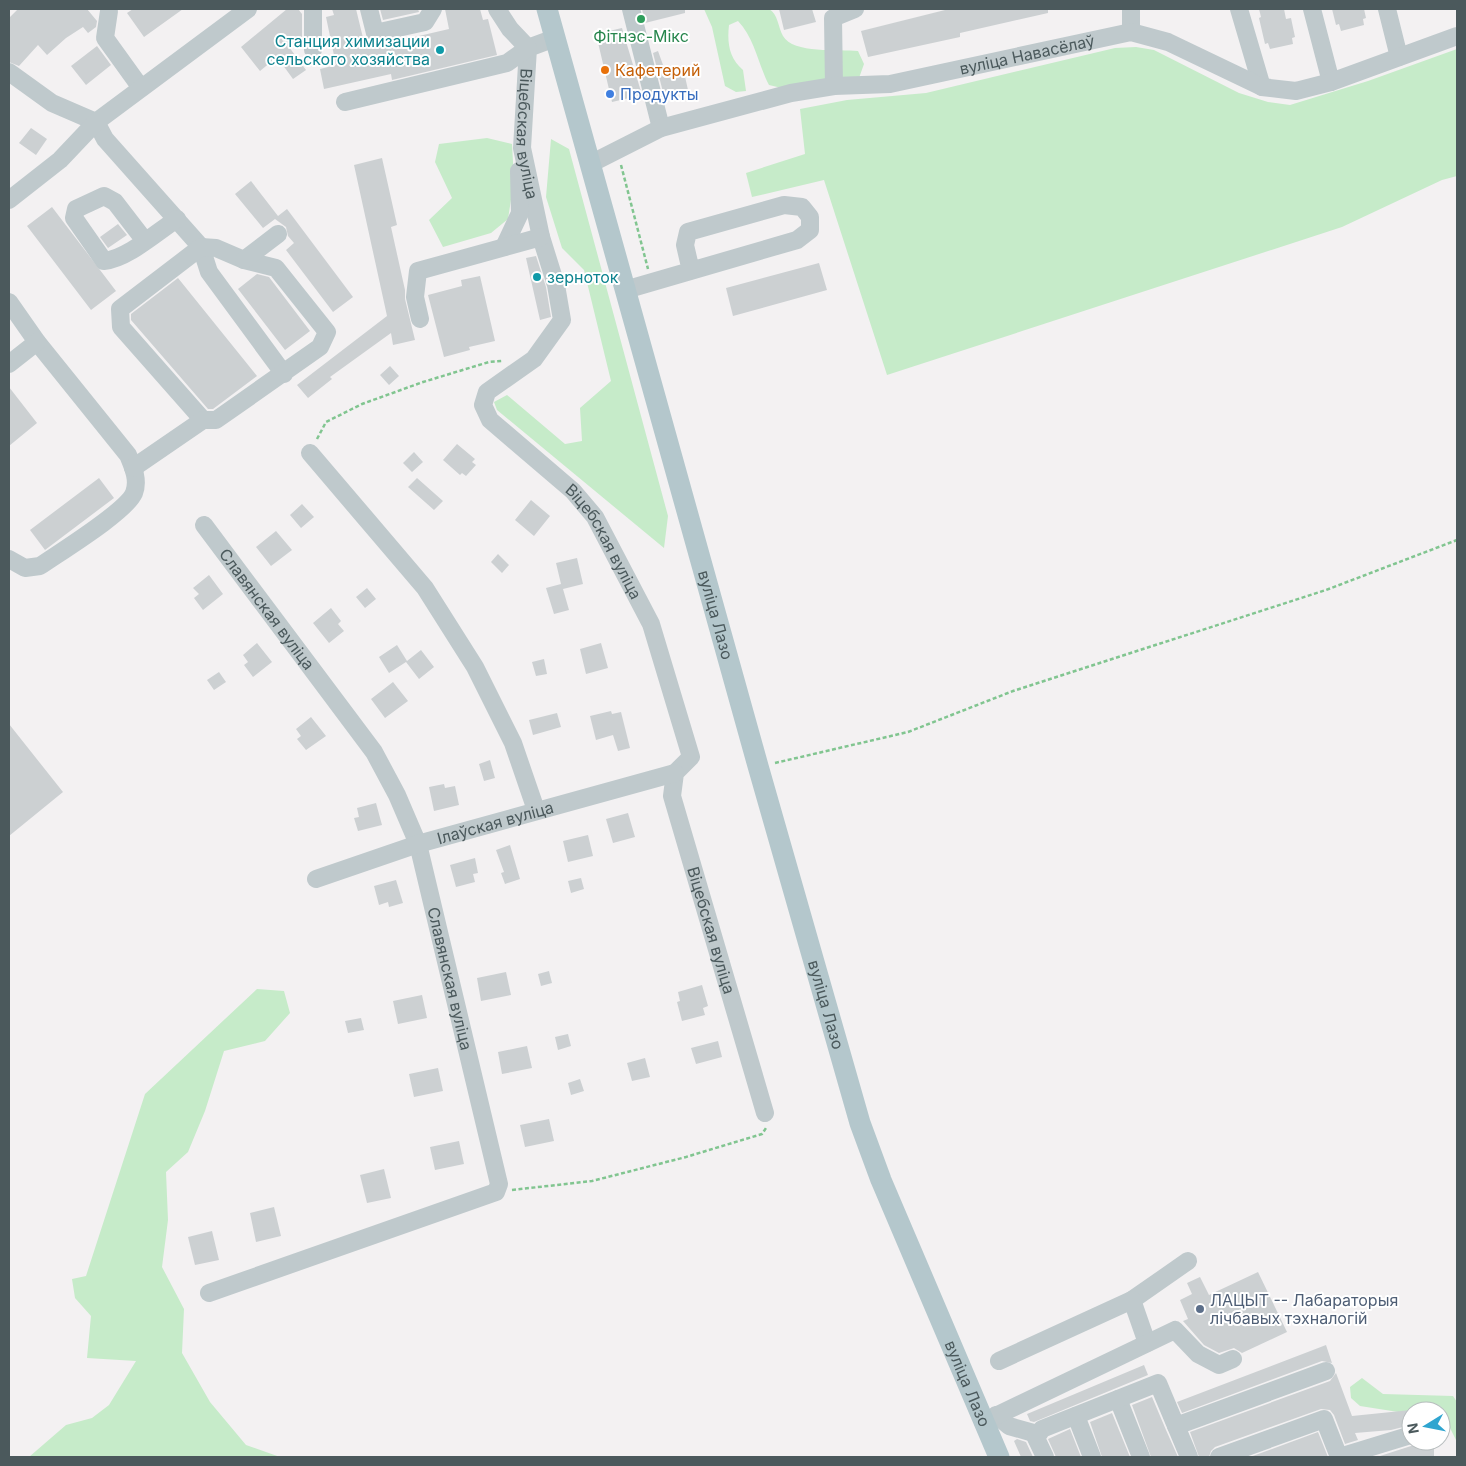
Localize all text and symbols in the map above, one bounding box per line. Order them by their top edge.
marker: Фітнэс-Мікс [635,13,647,25]
place label: Фітнэс-Мікс [593,26,689,46]
street label: вуліца Навасёлаў [958,30,1096,79]
place label: Станция химизации сельского хозяйства [266,31,430,69]
marker: Станция химизации сельского хозяйства [434,44,446,56]
place label: Кафетерий [615,60,700,80]
marker: Кафетерий [599,64,611,76]
street label: Віцебская вуліца [512,68,543,201]
place label: Продукты [620,84,698,104]
marker: Продукты [604,88,616,100]
place label: зерноток [547,267,619,287]
marker: зерноток [531,271,543,283]
street label: Віцебская вуліца [562,479,646,602]
street label: Славянская вуліца [215,544,319,674]
street label: вуліца Лазо [694,568,738,662]
street label: Ілаўская вуліца [435,797,556,848]
street label: Віцебская вуліца [683,864,740,996]
street label: Славянская вуліца [423,905,477,1052]
street label: вуліца Лазо [804,958,848,1052]
place label: ЛАЦЫТ -- Лабараторыя лічбавых тэхналогій [1210,1290,1398,1328]
marker: ЛАЦЫТ -- Лабараторыя лічбавых тэхналогій [1194,1303,1206,1315]
street label: вуліца Лазо [940,1337,995,1430]
north arrow [1401,1401,1451,1451]
text: N [1403,1422,1422,1435]

